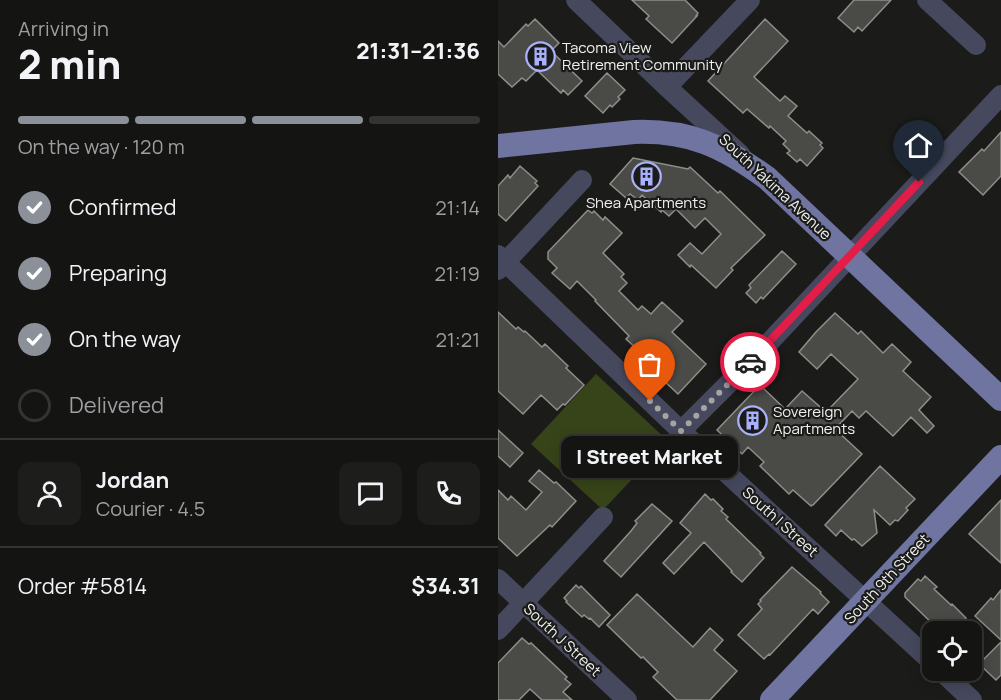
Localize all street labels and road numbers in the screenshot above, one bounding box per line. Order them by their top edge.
street label: South Yakima Avenue [715,129,836,245]
street label: South I Street [738,482,823,561]
street label: South 9th Street [839,529,934,628]
street label: South J Street [519,598,606,681]

